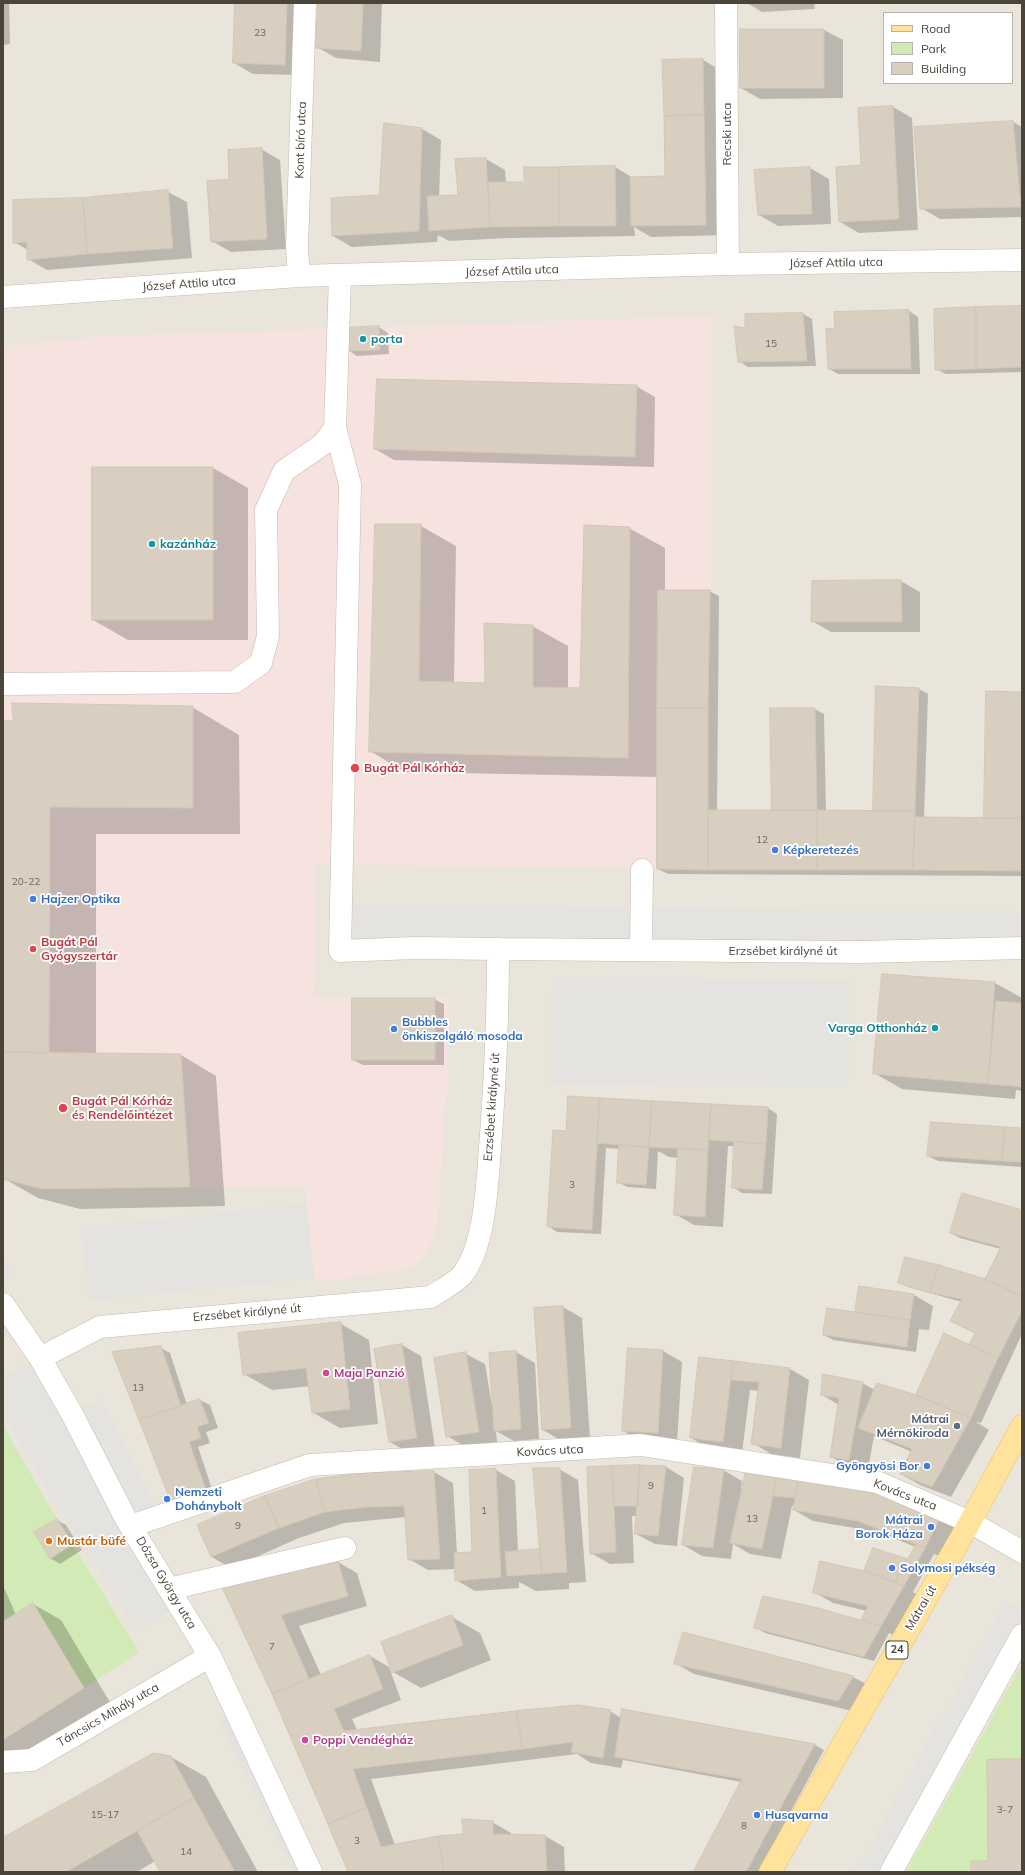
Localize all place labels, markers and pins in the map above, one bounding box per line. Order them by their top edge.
place label: porta [371,332,403,346]
marker: porta [358,334,368,344]
place label: kazánház [160,537,216,551]
marker: kazánház [147,539,157,549]
place label: Bugát Pál Kórház [364,761,465,775]
marker: Bugát Pál Kórház [349,762,361,774]
place label: Képkeretezés [783,843,859,857]
marker: Képkeretezés [770,845,780,855]
place label: Hajzer Optika [41,892,120,906]
marker: Hajzer Optika [28,894,38,904]
place label: Bugát Pál Gyógyszertár [41,935,118,963]
marker: Bugát Pál Gyógyszertár [28,944,38,954]
place label: Bubbles önkiszolgáló mosoda [402,1015,523,1043]
place label: Varga Otthonház [828,1021,927,1035]
marker: Varga Otthonház [930,1023,940,1033]
marker: Bubbles önkiszolgáló mosoda [389,1024,399,1034]
place label: Bugát Pál Kórház és Rendelőintézet [72,1094,173,1122]
marker: Bugát Pál Kórház és Rendelőintézet [57,1102,69,1114]
place label: Maja Panzió [334,1366,405,1380]
marker: Maja Panzió [321,1368,331,1378]
place label: Mátrai Mérnökiroda [877,1412,949,1440]
marker: Mátrai Mérnökiroda [952,1421,962,1431]
place label: Gyöngyösi Bor [836,1459,919,1473]
marker: Gyöngyösi Bor [922,1461,932,1471]
place label: Nemzeti Dohánybolt [175,1485,242,1513]
marker: Nemzeti Dohánybolt [162,1494,172,1504]
place label: Mátrai Borok Háza [856,1513,923,1541]
marker: Mátrai Borok Háza [926,1522,936,1532]
place label: Mustár büfé [57,1534,126,1548]
marker: Mustár büfé [44,1536,54,1546]
place label: Solymosi pékség [900,1561,995,1575]
marker: Solymosi pékség [887,1563,897,1573]
place label: Poppi Vendégház [313,1733,413,1747]
marker: Poppi Vendégház [300,1735,310,1745]
place label: Husqvarna [765,1808,828,1822]
marker: Husqvarna [752,1810,762,1820]

